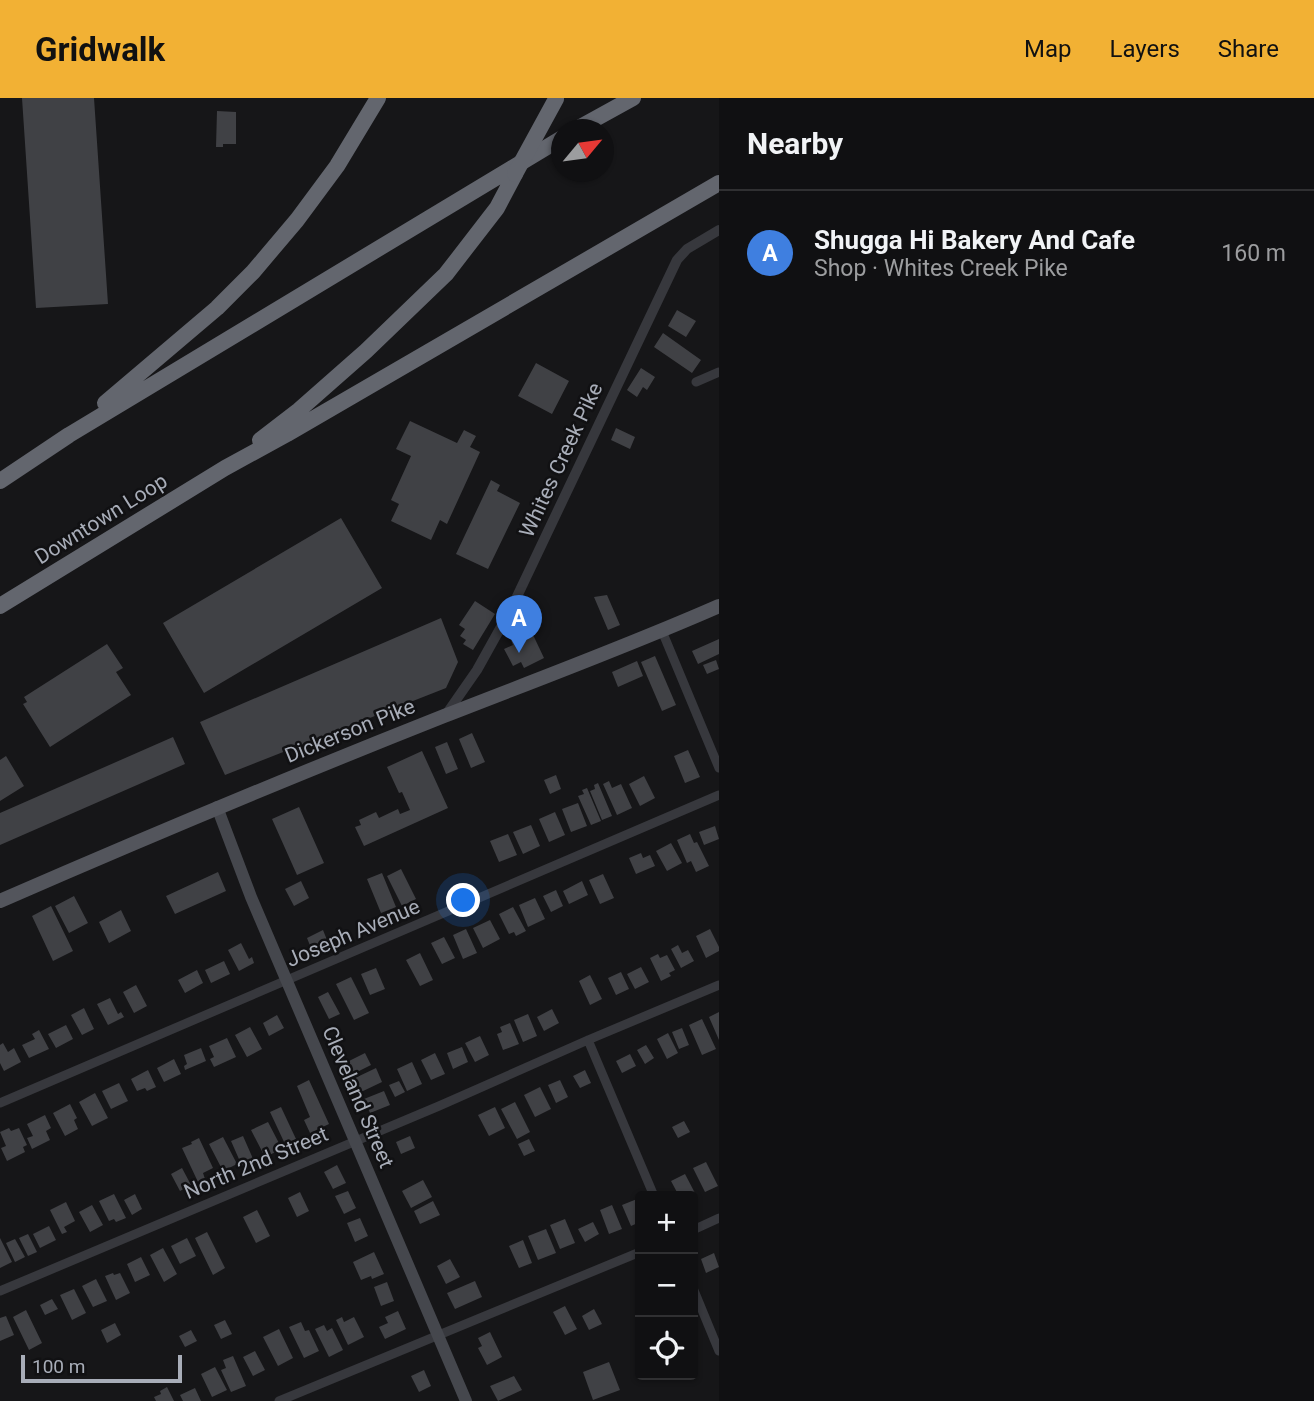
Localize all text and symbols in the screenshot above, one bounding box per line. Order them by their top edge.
text: Gridwalk [35,30,165,69]
text: Map [1024,35,1072,63]
text: Layers [1110,35,1180,63]
text: Share [1218,35,1279,63]
north arrow [551,119,614,182]
text: Nearby [747,126,843,161]
text: Shugga Hi Bakery And Cafe [814,225,1135,255]
text: A [762,240,778,267]
text: 160 m [1221,240,1286,267]
text: Shop · Whites Creek Pike [814,255,1068,282]
street label: Whites Creek Pike [515,379,607,541]
street label: Downtown Loop [30,469,172,569]
pin: A [496,595,542,653]
street label: Dickerson Pike [281,694,419,768]
your location [446,883,480,917]
street label: Joseph Avenue [283,894,423,972]
street label: Cleveland Street [317,1023,399,1172]
street label: North 2nd Street [180,1122,332,1204]
map controls [635,1191,698,1380]
button: + [635,1191,698,1254]
button: − [635,1254,698,1317]
button: locate [635,1317,698,1380]
scale bar [21,1352,182,1384]
text: 100 m [32,1355,85,1378]

